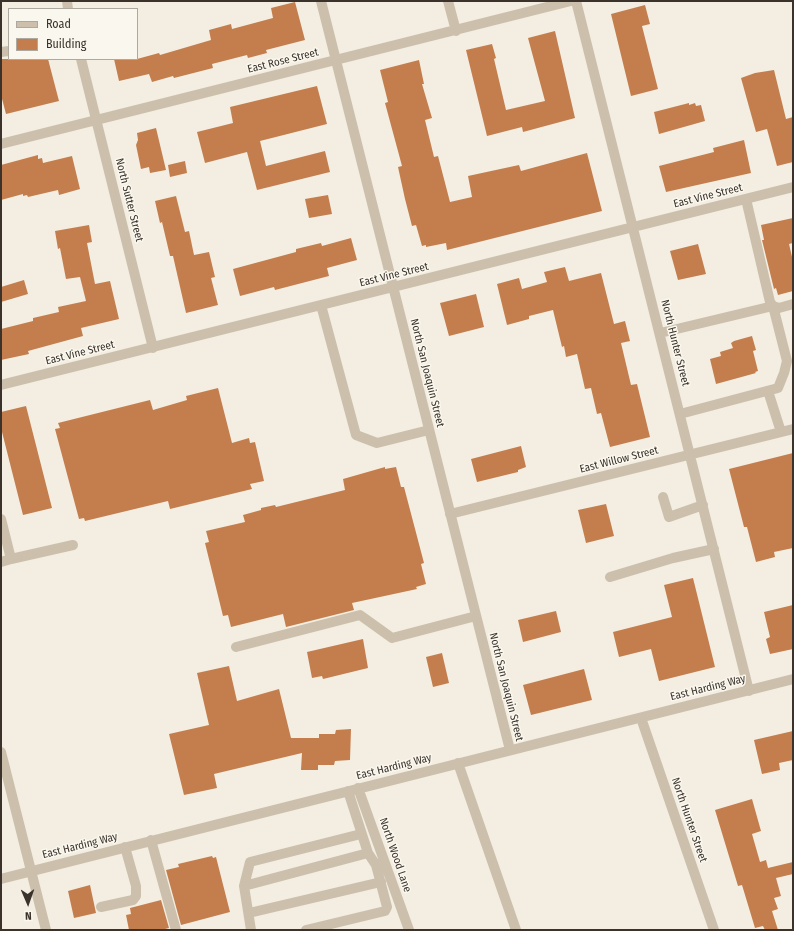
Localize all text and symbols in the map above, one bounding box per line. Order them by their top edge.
legend [8,8,138,60]
text: Road [46,17,71,31]
text: Building [46,37,86,51]
street label: East Rose Street [246,46,320,76]
street label: North Sutter Street [112,157,146,243]
street label: East Vine Street [672,181,744,211]
street label: East Vine Street [358,260,430,290]
street label: North Hunter Street [658,298,692,388]
street label: North San Joaquin Street [407,317,447,429]
street label: East Vine Street [44,338,116,368]
street label: East Willow Street [578,444,660,476]
street label: North San Joaquin Street [486,631,526,743]
street label: East Harding Way [669,672,747,704]
street label: East Harding Way [355,751,433,783]
street label: North Hunter Street [668,776,710,864]
street label: North Wood Lane [376,816,414,894]
street label: East Harding Way [41,830,119,862]
north arrow [8,883,48,923]
text: N [25,909,32,922]

